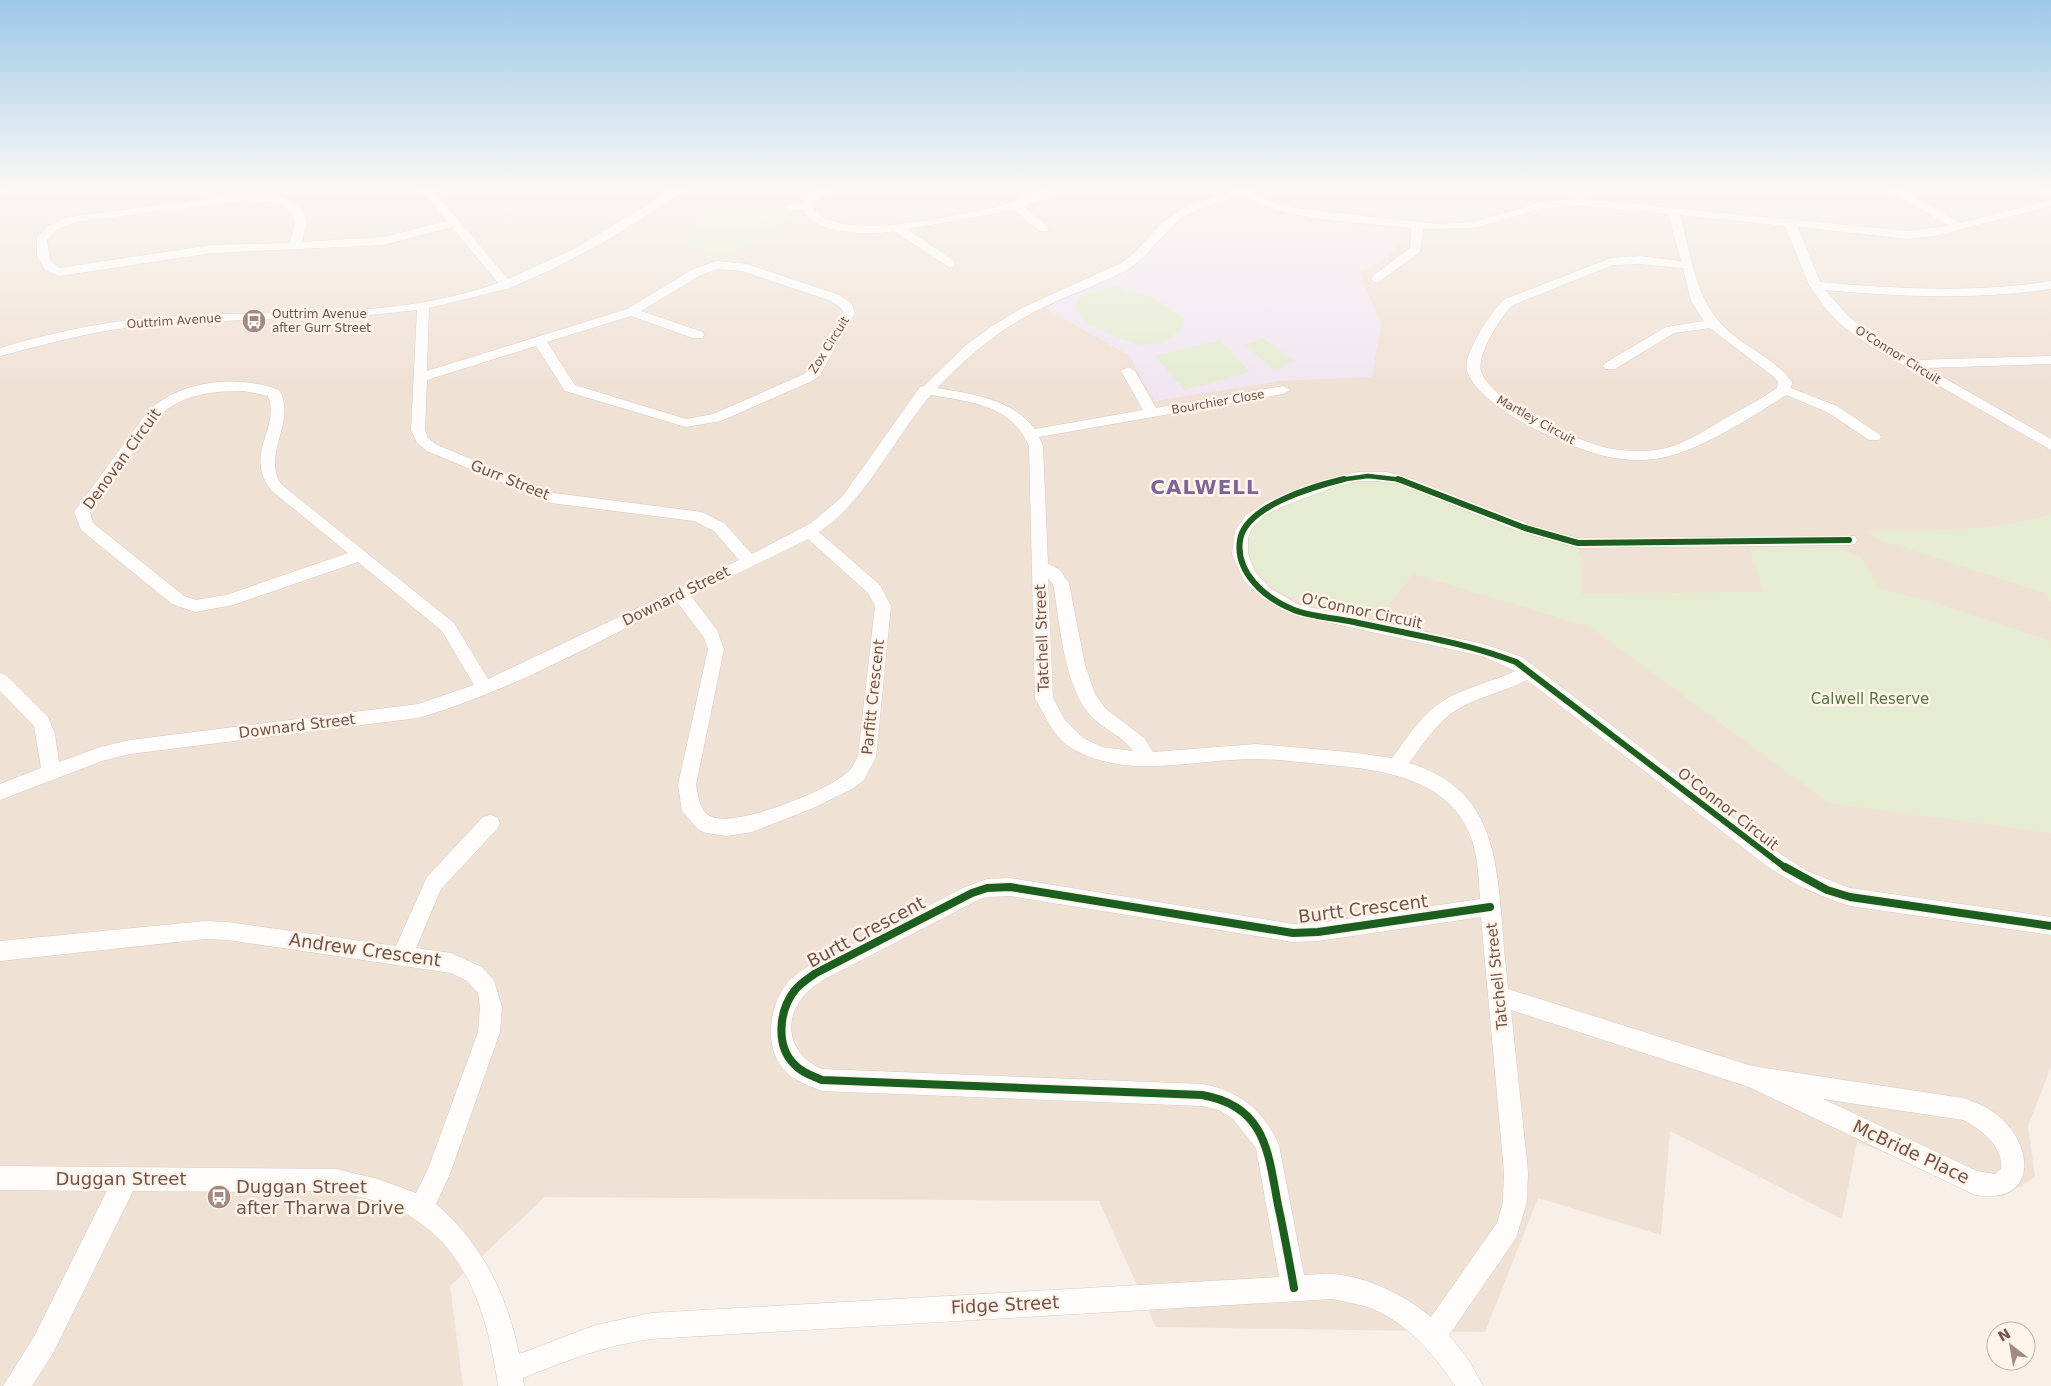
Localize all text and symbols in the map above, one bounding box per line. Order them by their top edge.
place label: Outtrim Avenue after Gurr Street [272,307,371,335]
bus stop icon: Outtrim Avenue after Gurr Street [241,308,267,334]
street label: Outtrim Avenue [126,311,222,331]
street label: Zox Circuit [806,314,852,376]
street label: O'Connor Circuit [1853,323,1944,387]
street label: Bourchier Close [1170,387,1266,417]
street label: Martley Circuit [1494,393,1578,447]
street label: Denovan Circuit [79,405,165,513]
street label: Gurr Street [468,456,552,504]
district label: CALWELL [1150,475,1260,499]
street label: Downard Street [619,562,733,630]
street label: Tatchell Street [1031,584,1053,693]
street label: O'Connor Circuit [1300,589,1424,633]
street label: Parfitt Crescent [858,638,888,756]
park label: Calwell Reserve [1811,690,1929,708]
street label: Downard Street [238,710,357,742]
street label: O'Connor Circuit [1674,764,1782,854]
street label: Burtt Crescent [1297,890,1429,927]
street label: Burtt Crescent [803,892,928,971]
street label: Tatchell Street [1482,922,1512,1031]
street label: Andrew Crescent [288,928,442,971]
street label: McBride Place [1850,1115,1973,1188]
street label: Duggan Street [56,1168,186,1189]
place label: Duggan Street after Tharwa Drive [236,1176,405,1218]
bus stop icon: Duggan Street after Tharwa Drive [206,1184,232,1210]
street label: Fidge Street [950,1291,1060,1318]
north arrow [1986,1321,2036,1371]
text: N [1995,1325,2013,1345]

